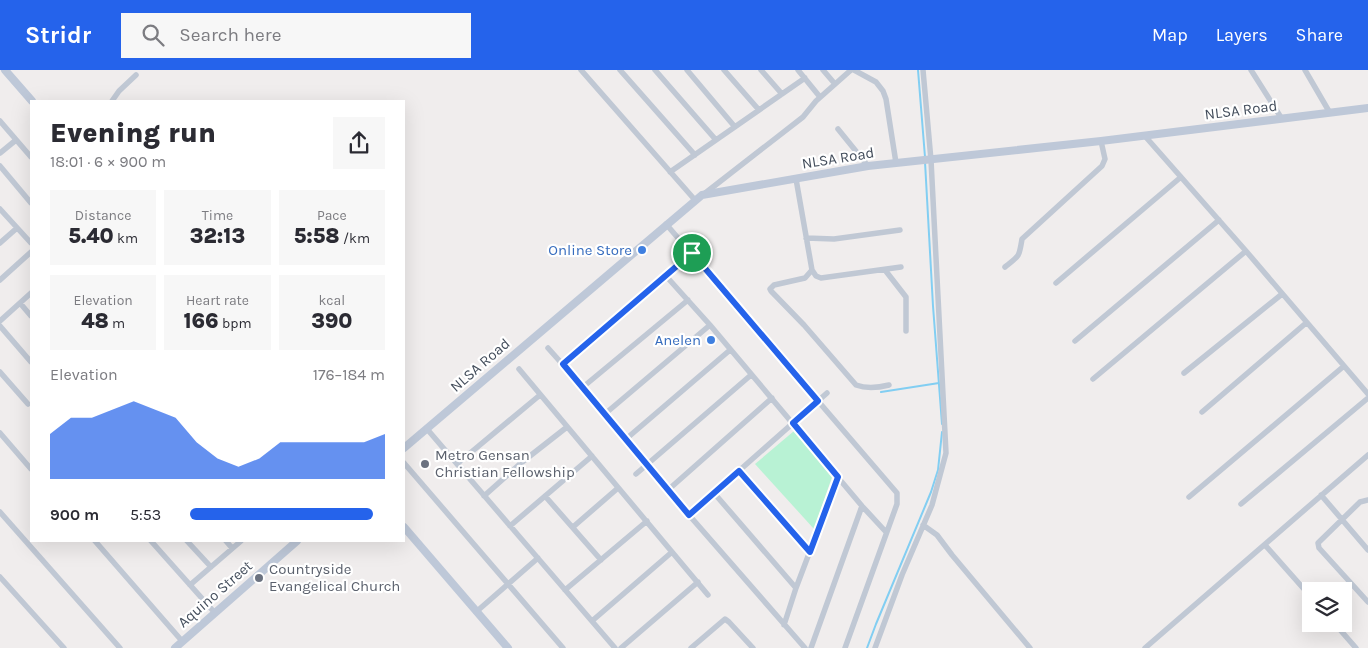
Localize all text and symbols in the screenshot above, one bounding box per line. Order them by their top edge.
search box [121,13,471,58]
text: Stridr [25,21,91,49]
icon: search [139,21,167,49]
text: Search here [179,24,281,46]
text: Map [1152,24,1188,46]
text: Layers [1216,24,1268,46]
text: Share [1296,24,1343,46]
street label: NLSA Road [1204,97,1278,123]
text: Evening run [50,116,216,149]
button: share [333,117,385,169]
street label: NLSA Road [801,143,875,173]
text: 18:01 · 6 × 900 m [50,152,166,171]
text: Distance [75,207,131,224]
text: Time [202,207,233,224]
text: Pace [317,207,347,224]
text: 5.40 [68,224,114,248]
text: 32:13 [190,224,245,248]
text: 5:58 [294,224,340,248]
text: km [114,230,138,247]
text: /km [340,230,370,247]
pin [671,232,713,274]
icon: arrive [678,239,706,267]
place label: Online Store [548,241,632,259]
marker: Online Store [636,244,648,256]
text: Elevation [74,292,133,309]
text: Heart rate [186,292,249,309]
text: kcal [318,292,345,309]
text: 48 [81,309,109,333]
text: 166 [184,309,219,333]
text: 390 [311,309,353,333]
text: m [109,315,125,332]
text: bpm [219,315,251,332]
place label: Anelen [655,331,701,349]
street label: NLSA Road [447,334,513,396]
marker: Anelen [705,334,717,346]
text: Elevation [50,365,118,384]
text: 176–184 m [313,365,385,384]
place label: Metro Gensan Christian Fellowship [435,446,575,481]
marker: Metro Gensan Christian Fellowship [419,458,431,470]
text: 900 m [50,505,99,524]
text: 5:53 [130,505,161,524]
street label: Aquino Street [174,556,256,631]
place label: Countryside Evangelical Church [269,560,400,595]
marker: Countryside Evangelical Church [253,572,265,584]
map controls [1302,582,1352,632]
button: layers [1302,582,1352,632]

